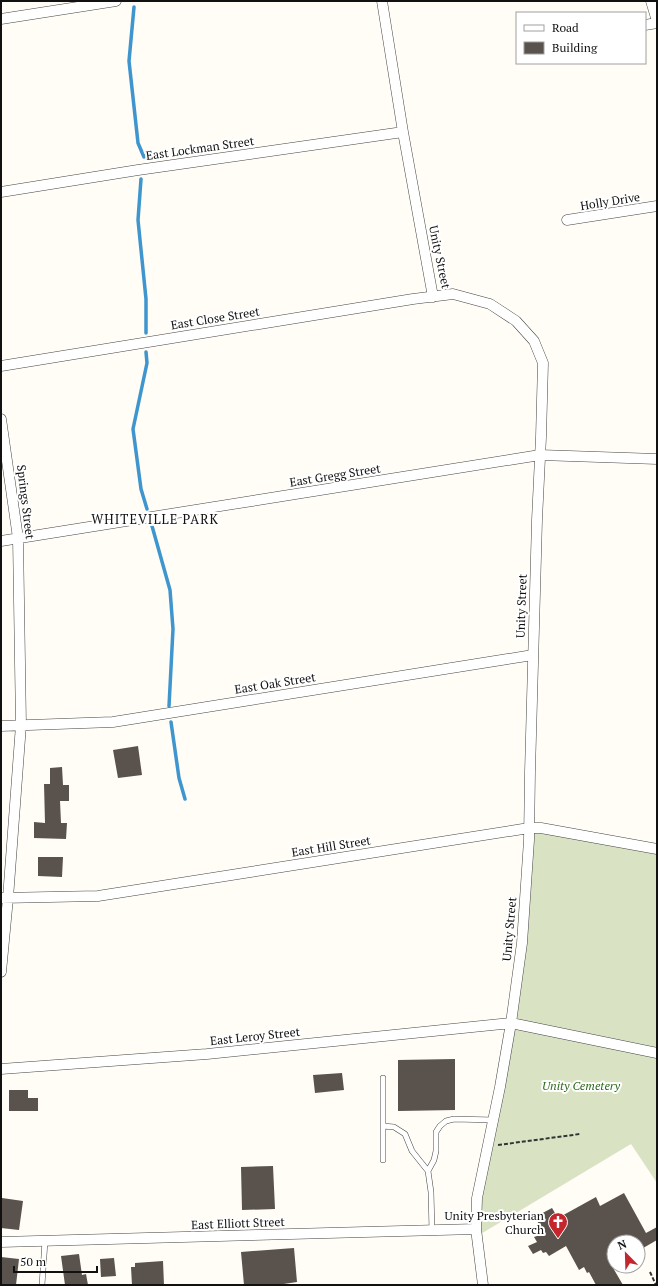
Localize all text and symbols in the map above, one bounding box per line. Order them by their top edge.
legend [516,12,646,64]
text: Road [552,20,579,35]
text: Building [552,40,598,55]
street label: East Lockman Street [145,133,256,163]
street label: Holly Drive [579,189,641,213]
street label: Unity Street [426,224,454,291]
street label: East Close Street [170,303,261,332]
street label: East Gregg Street [288,460,382,490]
street label: Springs Street [14,464,38,541]
district label: WHITEVILLE PARK [91,510,219,528]
street label: Unity Street [512,573,530,638]
street label: East Oak Street [233,669,317,697]
street label: East Hill Street [290,832,372,860]
street label: Unity Street [499,896,519,962]
street label: East Leroy Street [209,1024,301,1048]
park label: Unity Cemetery [542,1078,620,1093]
place label: Unity Presbyterian Church [445,1208,544,1237]
church icon: Unity Presbyterian Church [547,1211,569,1239]
street label: East Elliott Street [191,1214,286,1232]
north arrow [606,1234,646,1274]
text: N [616,1236,629,1253]
scale bar [14,1248,97,1274]
text: 50 m [20,1254,47,1269]

